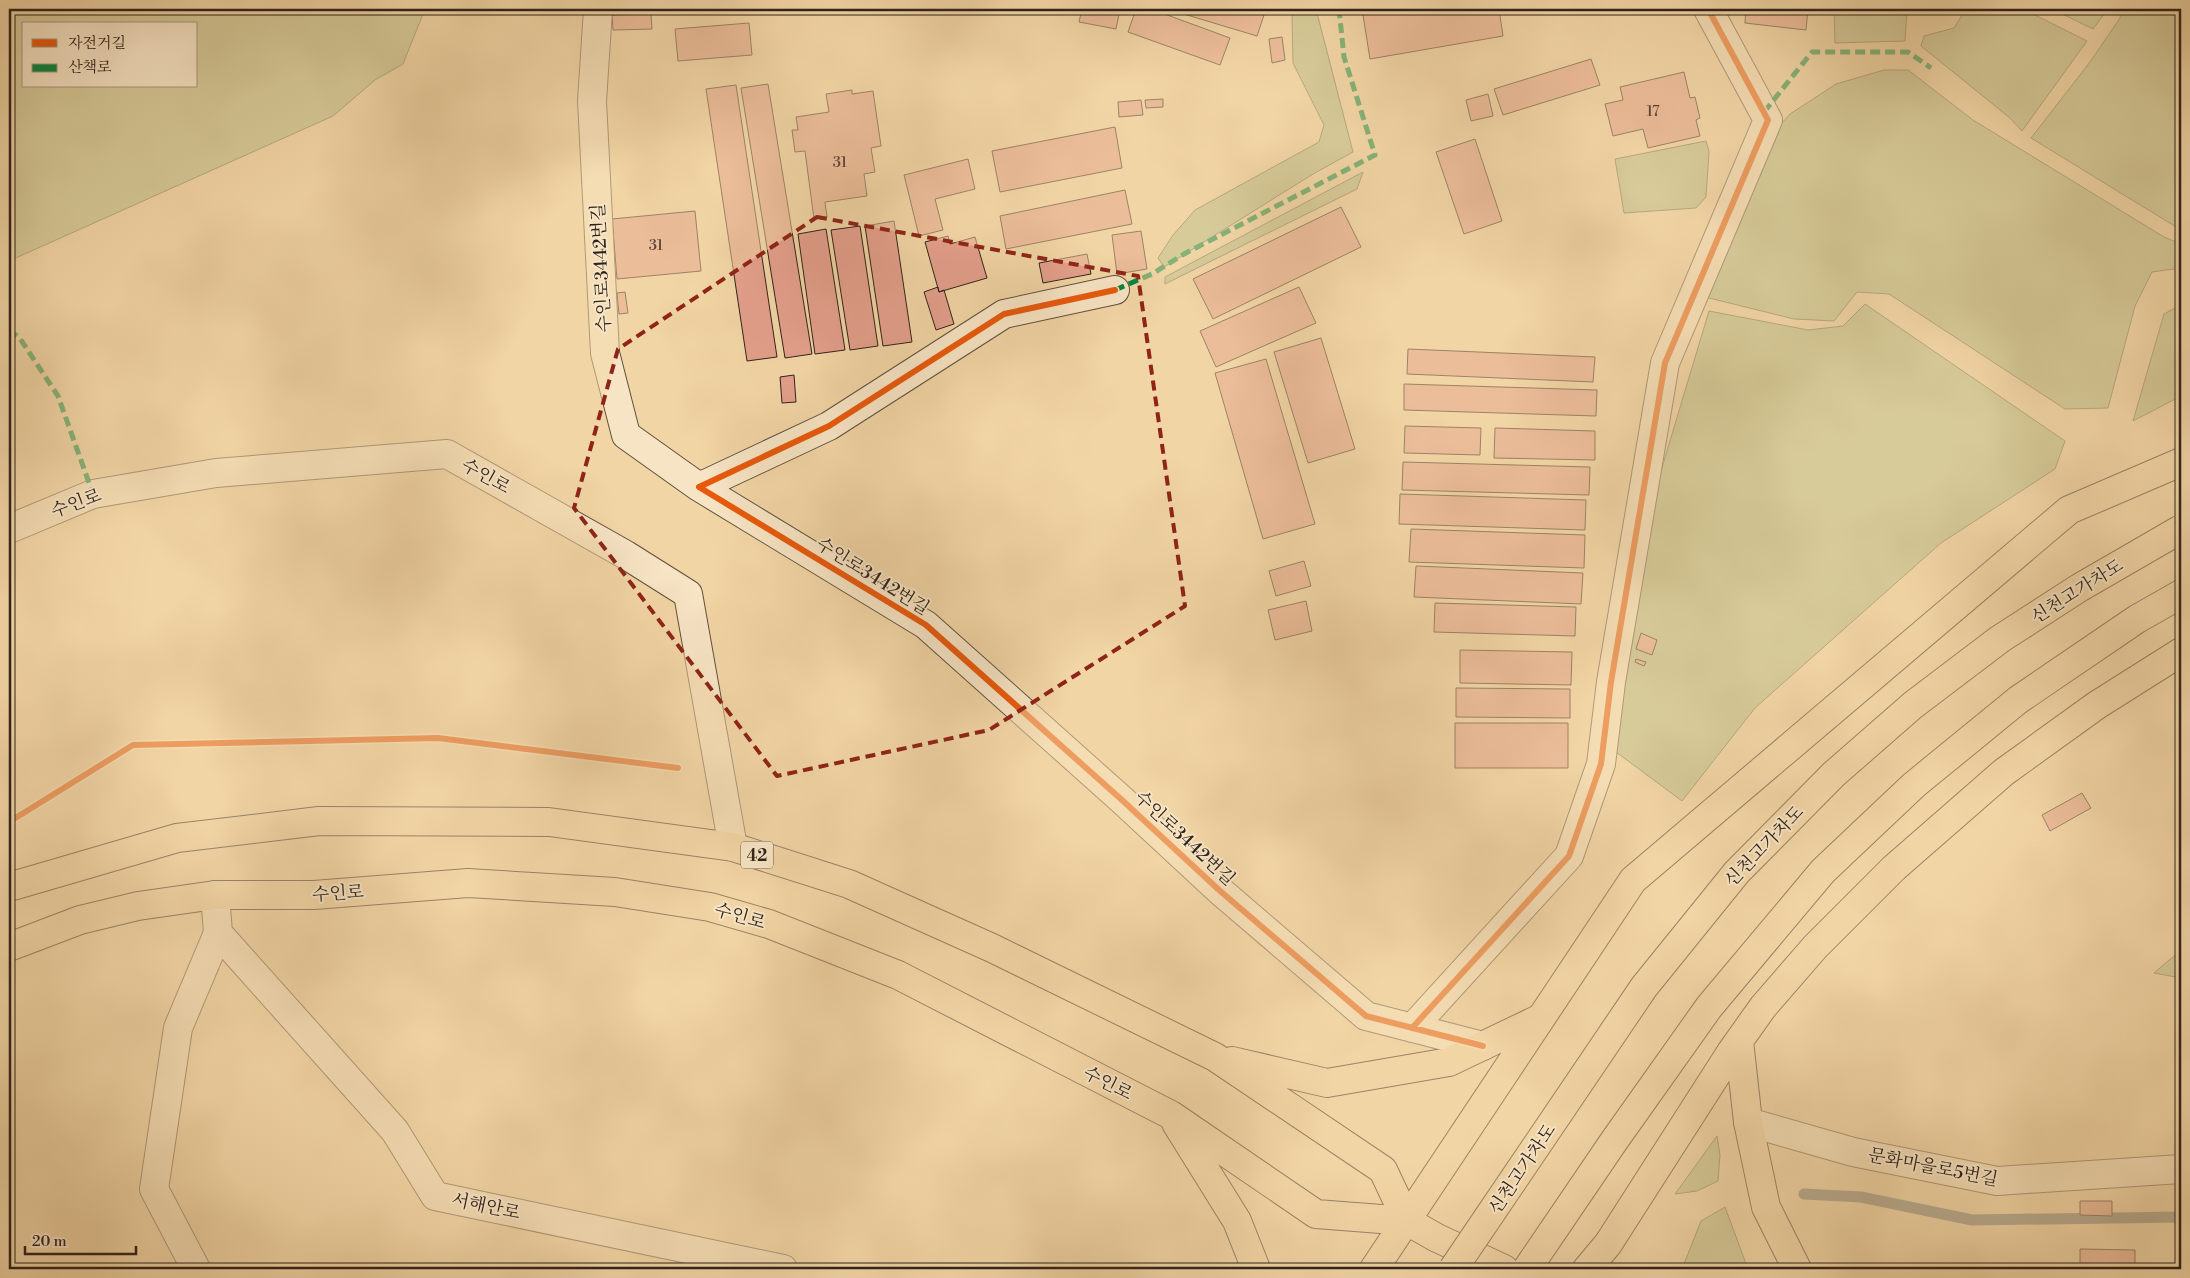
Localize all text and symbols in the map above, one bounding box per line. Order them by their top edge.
legend [22,22,198,88]
text: 자전거길 [68,34,126,53]
text: 산책로 [68,58,112,77]
house number: 17 [1646,102,1660,121]
house number: 31 [833,153,848,172]
street label: 수인로3442번길 [587,203,616,333]
house number: 31 [649,236,664,255]
street label: 수인로 [457,454,514,499]
street label: 수인로 [48,484,105,523]
street label: 수인로3442번길 [812,532,934,620]
street label: 신천고가차도 [2027,554,2128,629]
street label: 수인로3442번길 [1130,786,1240,891]
street label: 신천고가차도 [1720,801,1809,892]
road number: 42 [741,842,773,868]
street label: 수인로 [311,880,365,907]
street label: 수인로 [712,898,768,935]
street label: 수인로 [1079,1061,1136,1106]
street label: 신천고가차도 [1484,1120,1561,1219]
street label: 문화마을로5번길 [1866,1144,2000,1191]
street label: 서해안로 [449,1188,522,1225]
scale bar [25,1223,136,1255]
text: 20 m [32,1232,67,1251]

